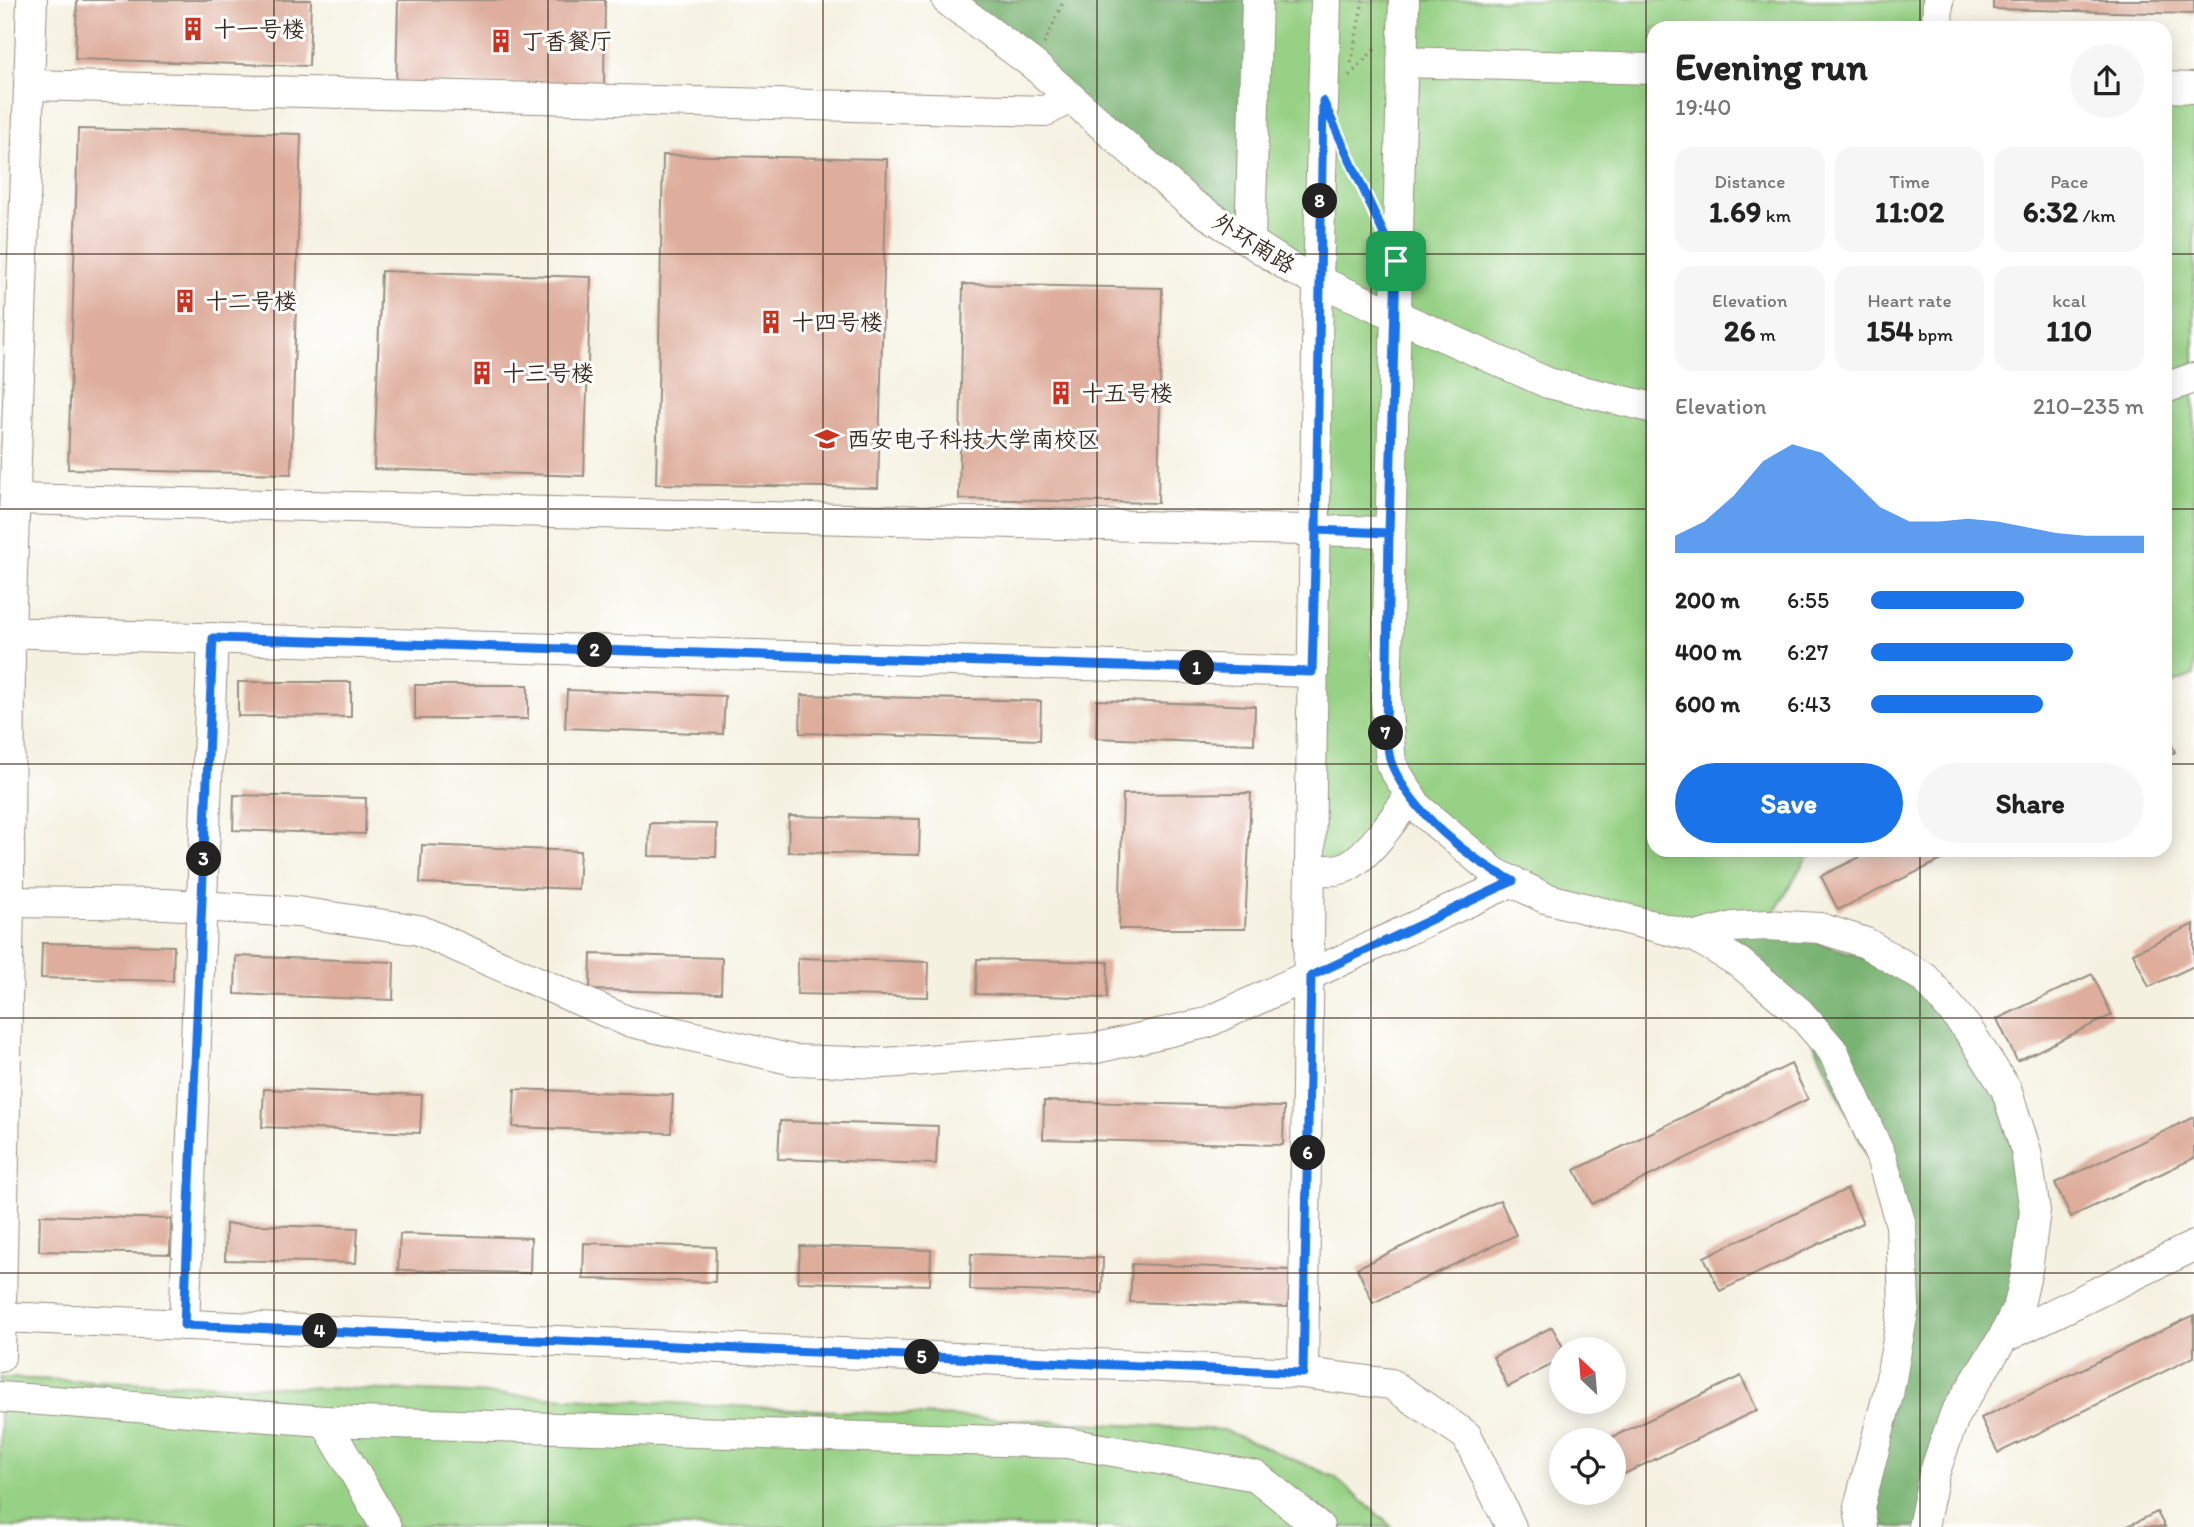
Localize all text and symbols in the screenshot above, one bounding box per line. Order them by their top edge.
building icon: 十一号楼 [179,15,207,43]
place label: 十一号楼 [213,15,305,43]
building icon: 丁香餐厅 [487,27,515,55]
place label: 丁香餐厅 [521,27,613,55]
text: Evening run [1675,44,1868,90]
button: share [2070,44,2144,118]
text: 19:40 [1675,93,1731,121]
text: Distance [1714,170,1785,193]
text: Time [1889,170,1930,193]
text: Pace [2050,170,2088,193]
pin: 8 [1302,184,1338,218]
text: 8 [1314,189,1325,212]
text: 1.69 [1709,193,1762,230]
text: 11:02 [1875,193,1944,230]
text: 6:32 [2023,193,2078,230]
text: km [1762,204,1791,227]
text: /km [2078,204,2116,227]
street label: 外环南路 [1208,207,1300,279]
pin [1366,231,1426,291]
icon: arrive [1377,242,1415,280]
building icon: 十二号楼 [171,287,199,315]
place label: 十二号楼 [205,287,297,315]
text: Elevation [1712,289,1788,312]
text: Heart rate [1867,289,1952,312]
text: kcal [2052,289,2086,312]
building icon: 十四号楼 [757,308,785,336]
place label: 十四号楼 [791,308,883,336]
text: 26 [1724,312,1756,349]
text: 154 [1866,312,1914,349]
text: 110 [2046,312,2092,349]
text: m [1756,323,1776,346]
text: bpm [1914,323,1953,346]
building icon: 十三号楼 [468,359,496,387]
place label: 十三号楼 [502,359,594,387]
building icon: 十五号楼 [1047,379,1075,407]
place label: 十五号楼 [1081,379,1173,407]
text: Elevation [1675,392,1766,420]
text: 210–235 m [2033,392,2144,420]
school or university icon: 西安电子科技大学南校区 [813,425,841,453]
place label: 西安电子科技大学南校区 [847,425,1100,453]
text: 200 m [1675,586,1740,614]
text: 6:55 [1787,586,1829,614]
pin: 2 [578,632,612,668]
text: 2 [590,638,600,661]
text: 400 m [1675,638,1742,666]
text: 6:27 [1787,638,1828,666]
pin: 1 [1180,650,1214,686]
text: 1 [1192,656,1201,679]
text: 600 m [1675,690,1740,718]
text: 6:43 [1787,690,1831,718]
pin: 7 [1368,716,1404,750]
text: 7 [1381,721,1390,744]
button: Save [1675,763,1903,843]
button: Share [1917,763,2144,843]
pin: 3 [186,842,222,876]
text: 3 [198,847,209,870]
pin: 6 [1290,1136,1326,1170]
text: 6 [1302,1141,1313,1164]
pin: 4 [302,1314,338,1348]
text: 4 [314,1319,325,1342]
north arrow [1549,1337,1626,1414]
map controls [1549,1337,1626,1505]
pin: 5 [904,1340,940,1374]
text: 5 [917,1345,926,1368]
button: locate [1549,1428,1626,1505]

